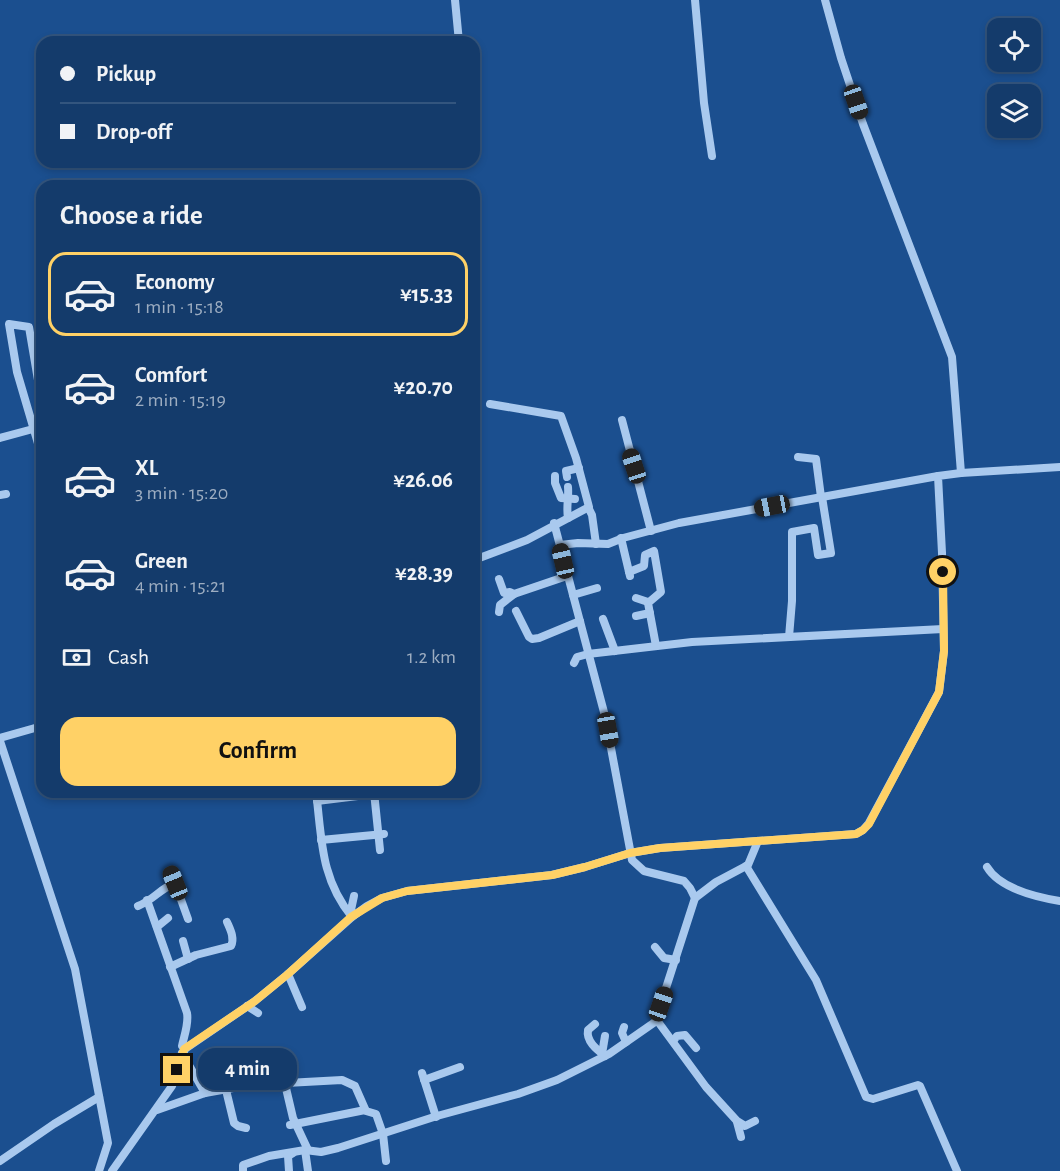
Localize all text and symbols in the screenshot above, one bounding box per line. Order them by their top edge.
map controls [987,18,1041,138]
button: locate [987,18,1041,72]
text: Pickup [96,63,156,85]
car [842,82,870,122]
button: layers [987,84,1041,138]
text: Drop-off [96,121,172,143]
text: Choose a ride [60,202,203,229]
icon: car [63,267,117,321]
text: Economy [135,271,215,293]
text: ¥15.33 [400,283,453,305]
text: 1 min · 15:18 [135,297,224,317]
icon: car [63,360,117,414]
text: Comfort [135,364,207,386]
text: ¥20.70 [394,376,453,398]
text: 2 min · 15:19 [135,390,226,410]
car [620,446,648,486]
icon: car [63,453,117,507]
text: XL [135,457,158,479]
text: ¥26.06 [393,469,453,491]
text: 3 min · 15:20 [135,483,228,503]
car [753,494,791,518]
car [550,541,576,581]
icon: car [63,546,117,600]
text: Green [135,550,188,572]
route start [929,558,956,585]
text: ¥28.39 [395,562,453,584]
text: 4 min · 15:21 [135,576,226,596]
icon: cash [60,641,93,674]
text: Cash [108,646,149,668]
text: 1.2 km [407,647,456,667]
car [596,711,620,749]
button: Confirm [60,717,456,786]
car [160,863,190,903]
car [647,984,675,1024]
callout: 4 min [198,1049,297,1091]
route end [163,1056,190,1083]
text: 4 min [225,1059,270,1079]

